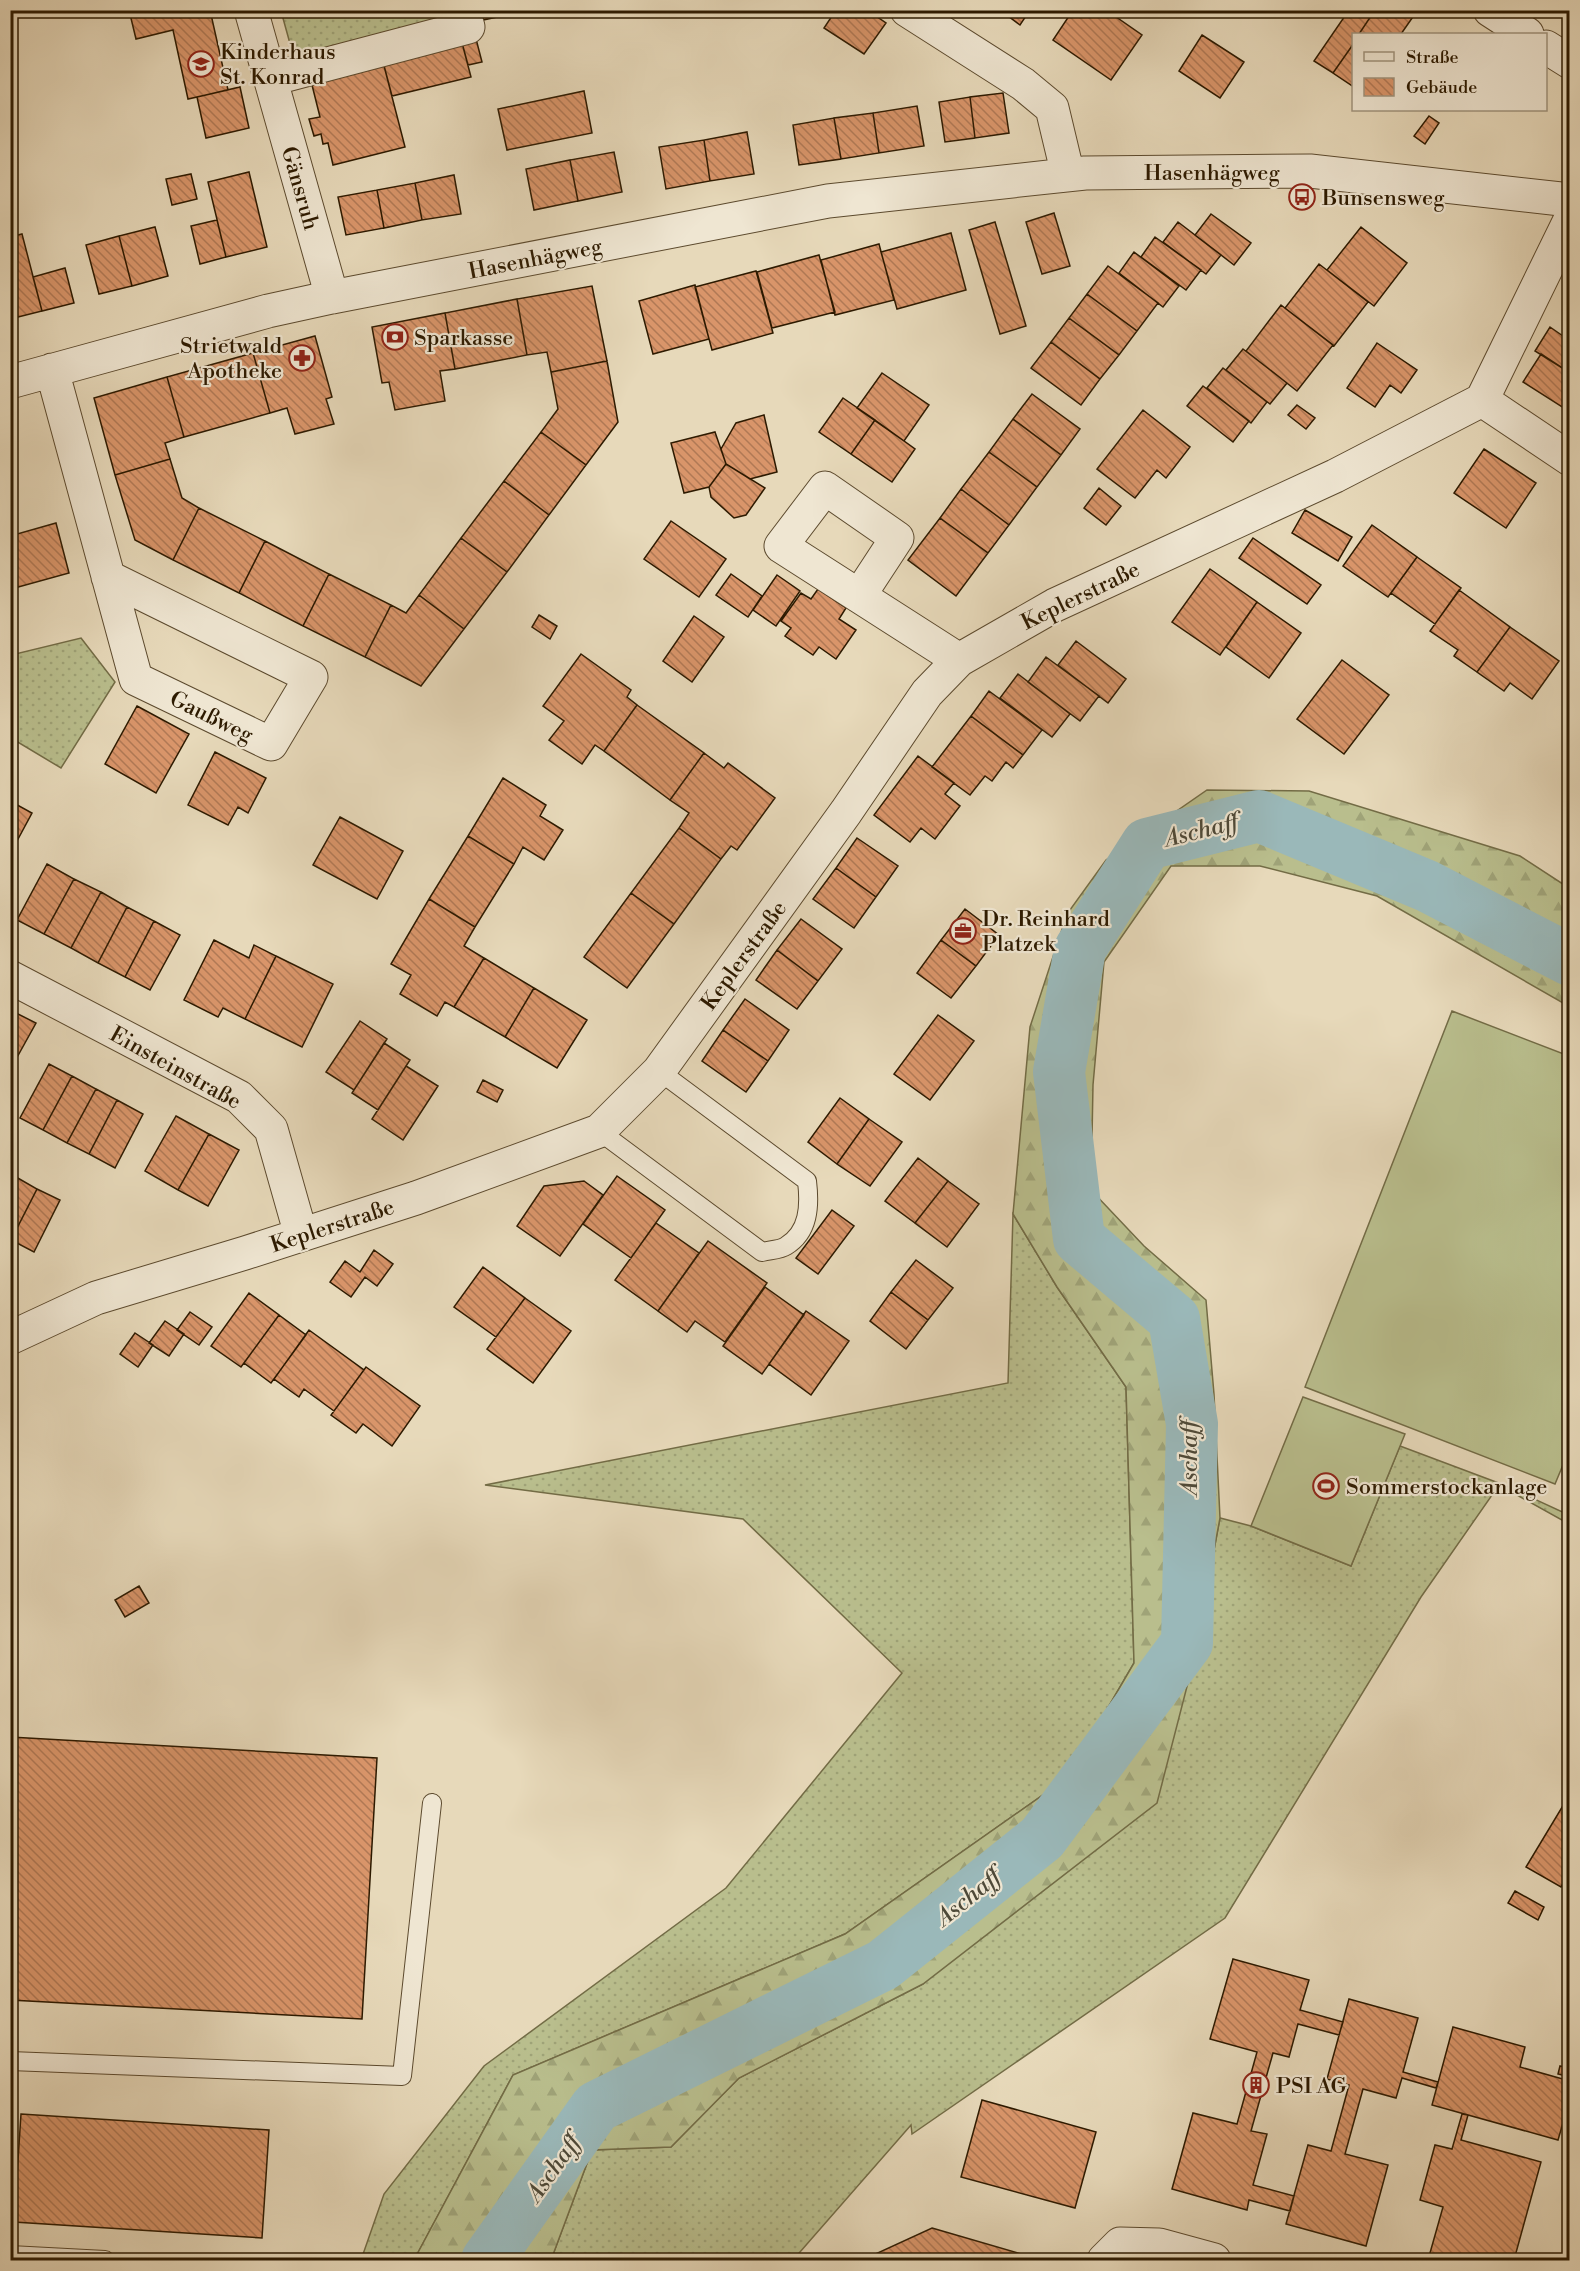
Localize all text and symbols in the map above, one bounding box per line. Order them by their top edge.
legend [1352,33,1547,111]
place label: Kinderhaus St. Konrad [220,39,336,91]
text: Straße [1406,46,1459,69]
school or university icon: Kinderhaus St. Konrad [186,49,216,79]
text: Gebäude [1406,76,1477,99]
street label: Gänsruh [275,143,324,233]
street label: Hasenhägweg [1144,160,1280,187]
bus stop icon: Bunsensweg [1287,182,1317,212]
place label: Bunsensweg [1321,185,1445,212]
street label: Hasenhägweg [466,233,605,286]
bank icon: Sparkasse [380,322,410,352]
place label: Sparkasse [414,325,513,352]
place label: Strietwald Apotheke [180,333,282,385]
pharmacy icon: Strietwald Apotheke [287,343,317,373]
street label: Keplerstraße [1017,556,1144,637]
street label: Gaußweg [165,686,258,749]
water label: Aschaff [1158,806,1247,855]
street label: Keplerstraße [696,896,793,1016]
place label: Dr. Reinhard Platzek [982,906,1110,958]
office icon: Dr. Reinhard Platzek [948,916,978,946]
street label: Einsteinstraße [105,1021,246,1116]
street label: Keplerstraße [267,1194,398,1259]
water label: Aschaff [1175,1415,1205,1498]
sports icon: Sommerstockanlage [1311,1471,1341,1501]
place label: Sommerstockanlage [1346,1474,1547,1501]
water label: Aschaff [928,1859,1012,1935]
building icon: PSI AG [1241,2070,1271,2100]
place label: PSI AG [1276,2073,1347,2100]
water label: Aschaff [518,2125,591,2210]

